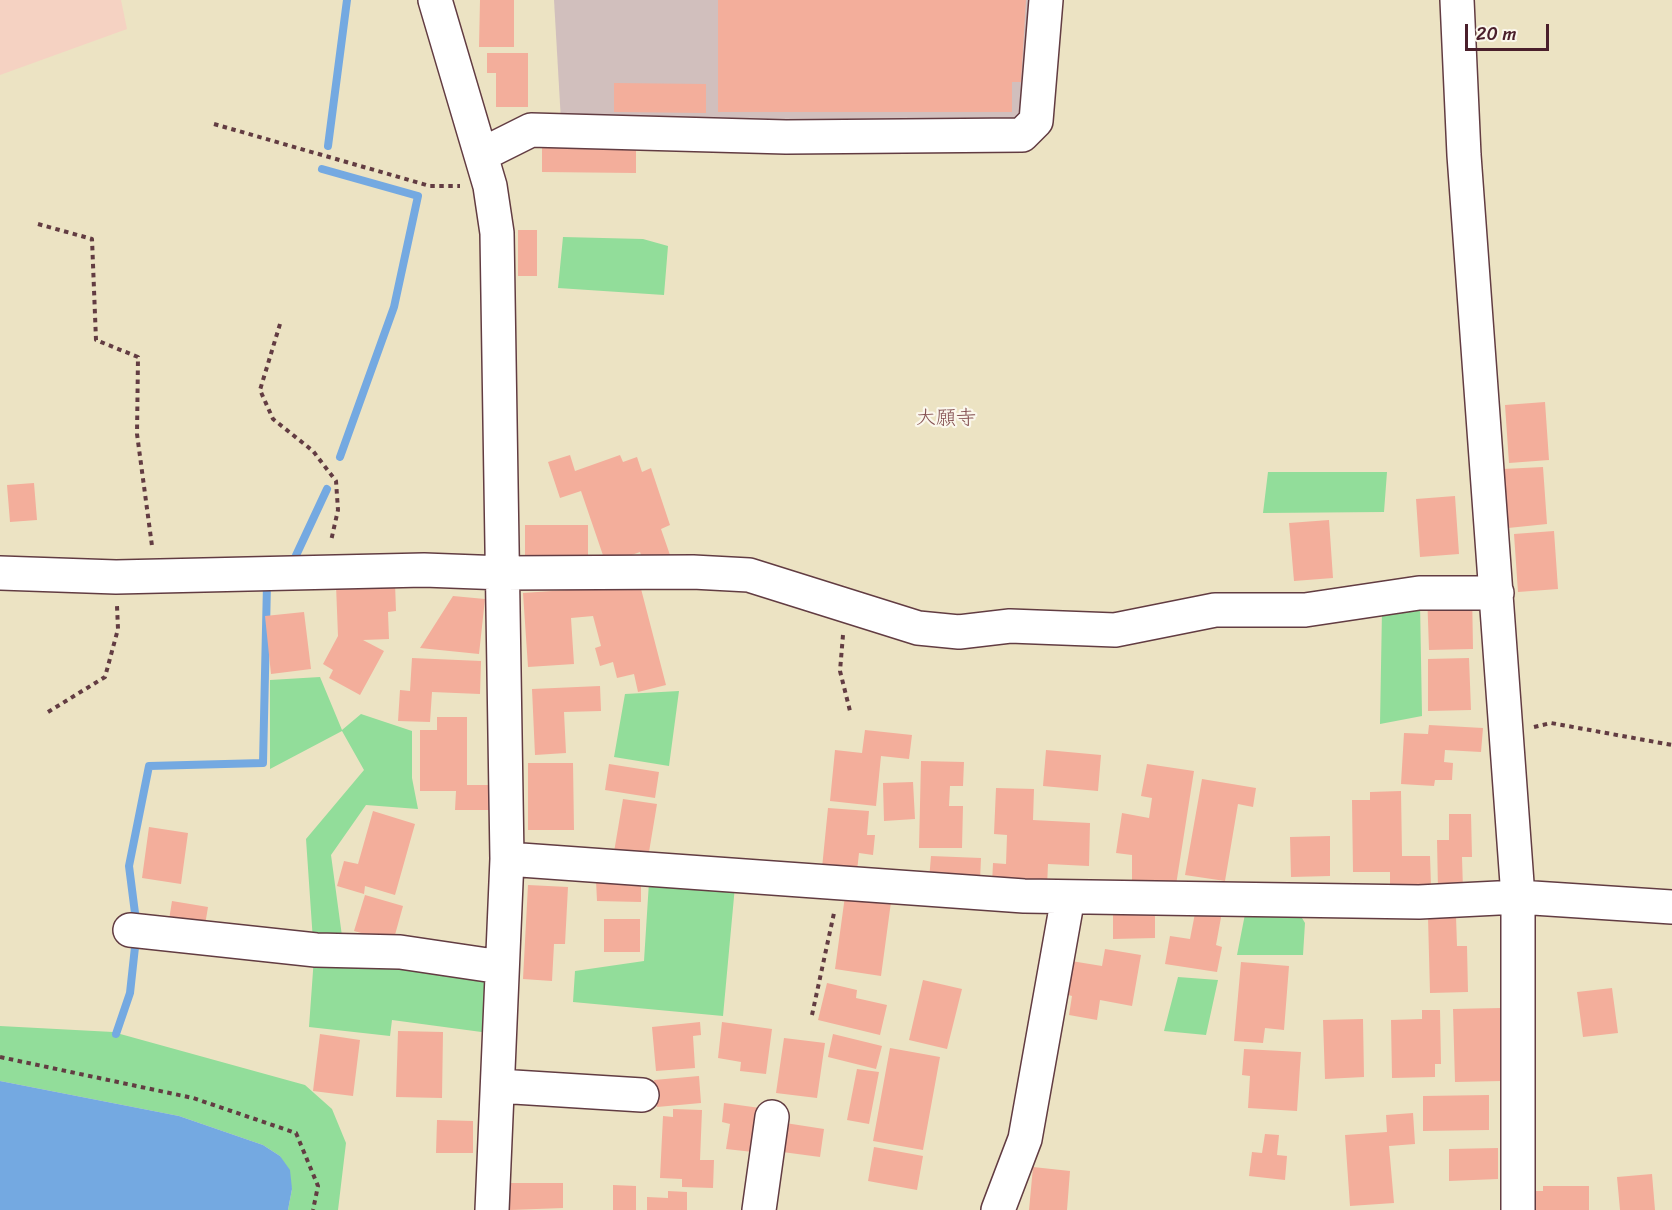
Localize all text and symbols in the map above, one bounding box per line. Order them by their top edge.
scale bar [1468,12,1552,50]
text: 20 m [1476,18,1516,50]
district label: 大願寺 [916,407,976,431]

